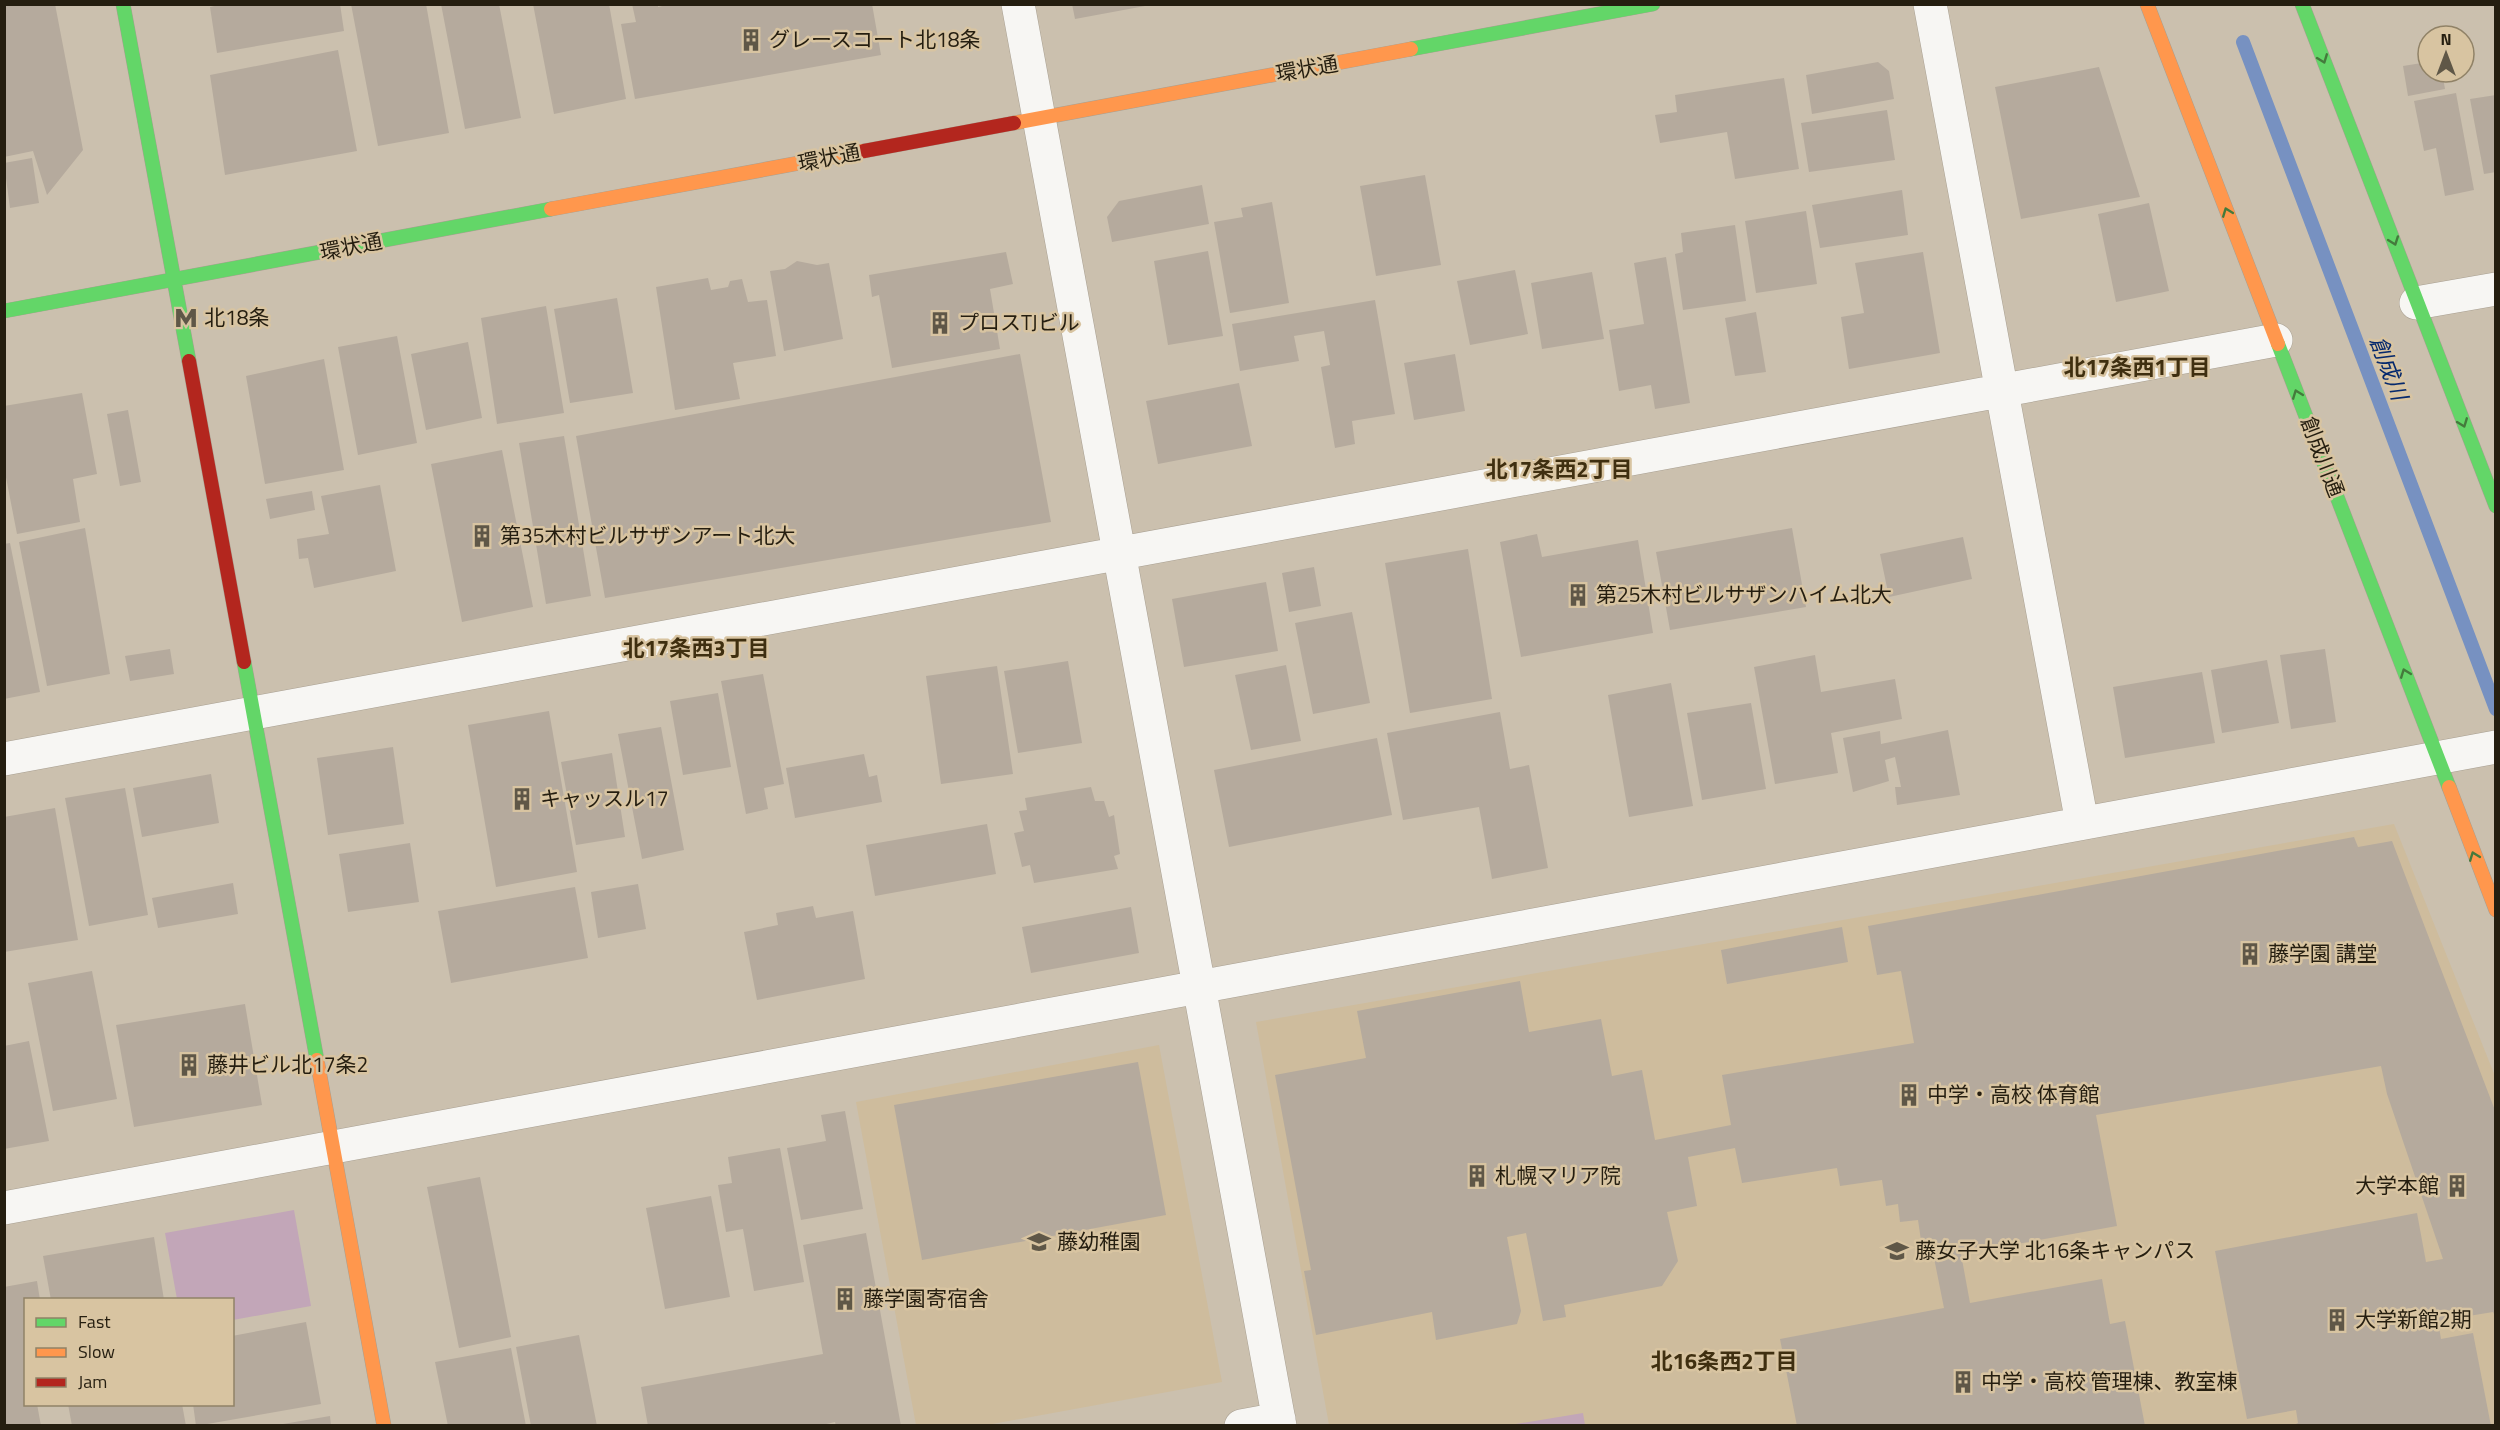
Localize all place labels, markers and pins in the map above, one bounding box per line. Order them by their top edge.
place label: グレースコート北18条 [769,23,980,55]
building icon: グレースコート北18条 [738,27,764,53]
place label: 北18条 [204,301,270,333]
metro station icon: 北18条 [173,305,199,331]
place label: プロスTJビル [958,306,1080,338]
building icon: プロスTJビル [927,310,953,336]
place label: 第35木村ビルサザンアート北大 [500,519,795,551]
building icon: 第35木村ビルサザンアート北大 [469,523,495,549]
place label: 第25木村ビルサザンハイム北大 [1596,578,1892,610]
building icon: 第25木村ビルサザンハイム北大 [1565,582,1591,608]
place label: キャッスル17 [540,782,669,814]
building icon: キャッスル17 [509,786,535,812]
place label: 藤学園 講堂 [2268,937,2378,969]
building icon: 藤学園 講堂 [2237,941,2263,967]
place label: 藤井ビル北17条2 [207,1048,368,1080]
building icon: 藤井ビル北17条2 [176,1052,202,1078]
place label: 中学・高校 体育館 [1927,1078,2100,1110]
building icon: 中学・高校 体育館 [1896,1082,1922,1108]
place label: 札幌マリア院 [1495,1159,1621,1191]
building icon: 札幌マリア院 [1464,1163,1490,1189]
place label: 大学本館 [2355,1169,2439,1201]
building icon: 大学本館 [2444,1173,2470,1199]
place label: 藤幼稚園 [1057,1225,1141,1257]
school or university icon: 藤幼稚園 [1026,1229,1052,1255]
place label: 藤女子大学 北16条キャンパス [1915,1234,2195,1266]
school or university icon: 藤女子大学 北16条キャンパス [1884,1238,1910,1264]
place label: 藤学園寄宿舎 [863,1282,989,1314]
building icon: 藤学園寄宿舎 [832,1286,858,1312]
place label: 大学新館2期 [2355,1303,2472,1335]
building icon: 大学新館2期 [2324,1307,2350,1333]
place label: 中学・高校 管理棟、教室棟 [1981,1365,2238,1397]
building icon: 中学・高校 管理棟、教室棟 [1950,1369,1976,1395]

